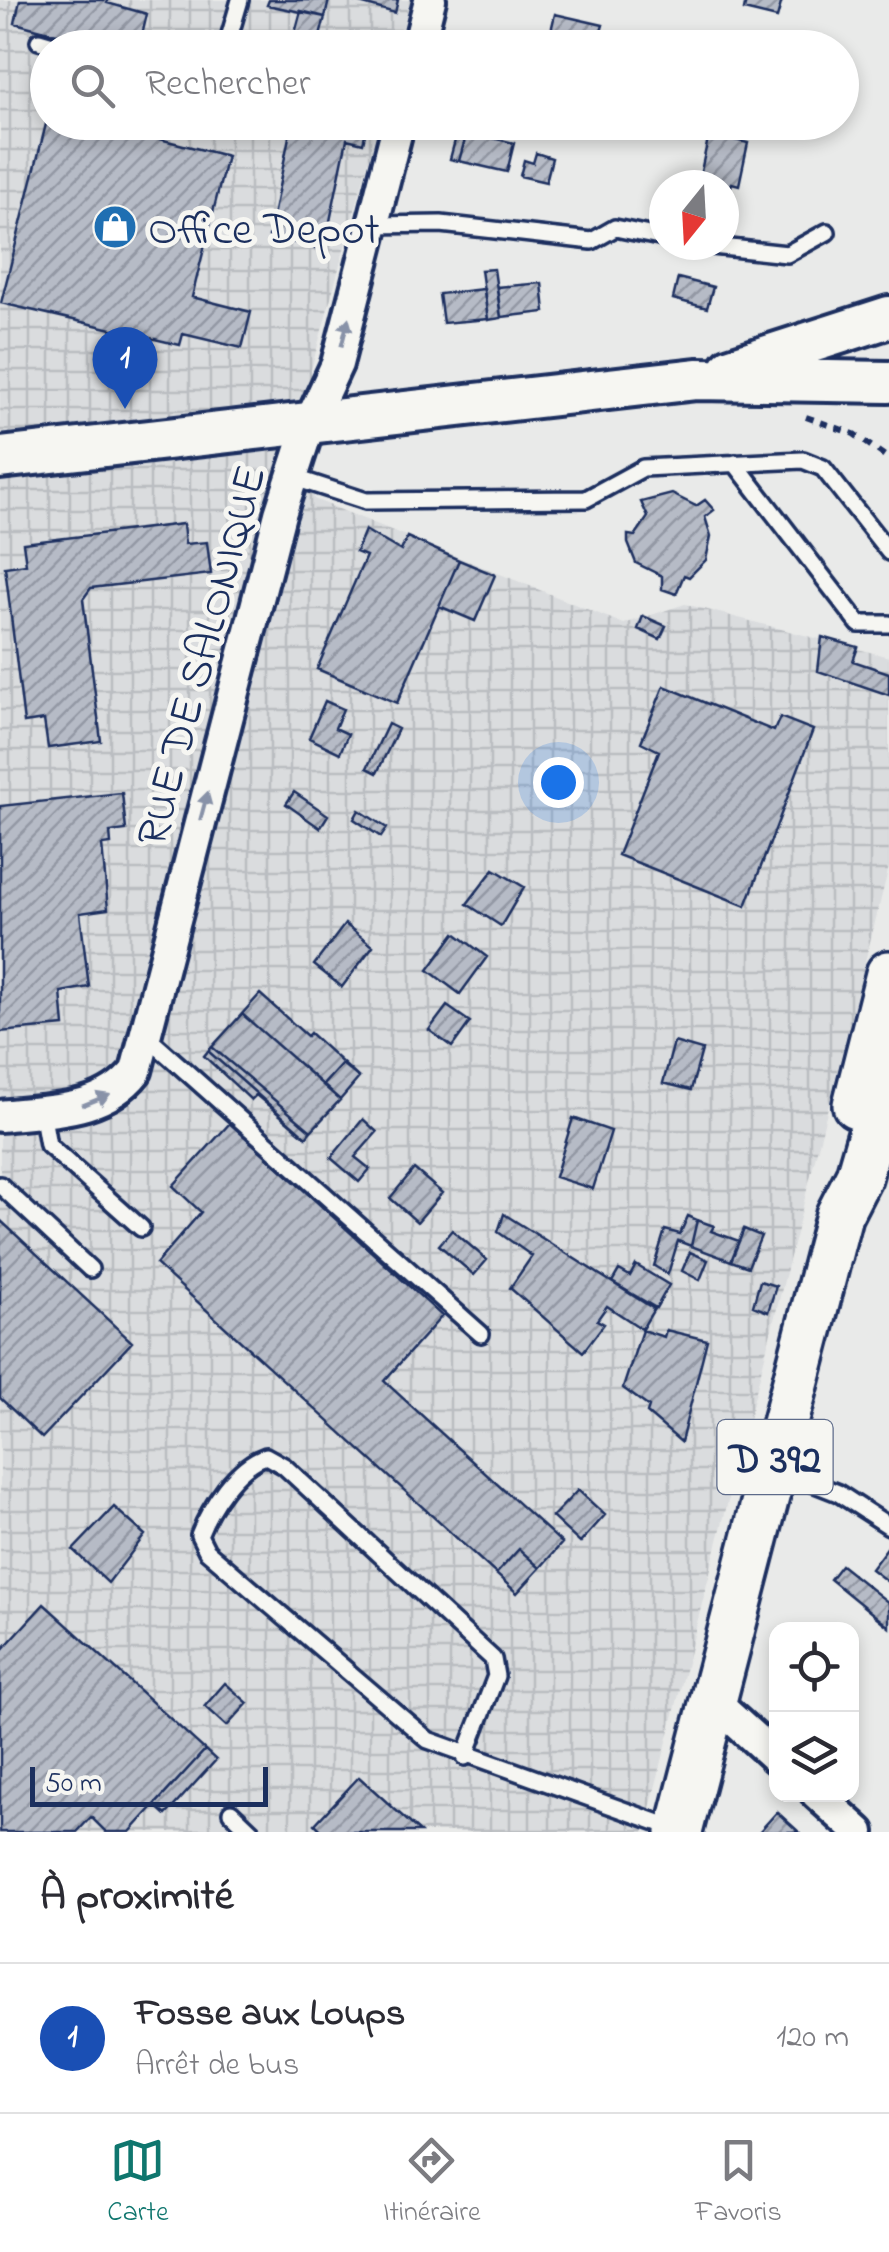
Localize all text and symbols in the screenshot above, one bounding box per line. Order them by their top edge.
search box [30,30,859,140]
text: Rechercher [145,57,311,113]
icon: search [65,58,120,113]
north arrow [649,170,739,260]
place label: Office Depot [148,199,380,265]
shop icon: Office Depot [92,204,138,250]
one-way arrow [337,316,353,347]
pin: 1 [92,326,158,409]
street label: RUE DE SALONIQUE [121,459,286,854]
your location [533,757,584,808]
one-way arrow [197,790,213,821]
one-way arrow [81,1092,111,1108]
road number: D 392 [718,1420,832,1494]
map controls [769,1622,859,1802]
button: locate [769,1622,859,1712]
button: layers [769,1712,859,1802]
scale bar [30,1762,268,1806]
text: 50 m [45,1764,102,1805]
text: À proximité [40,1867,234,1928]
text: Fosse aux Loups [135,1987,405,2043]
text: 1 [67,2015,78,2062]
text: 120 m [776,2015,849,2062]
text: Arrêt de bus [135,2043,299,2090]
tab: Carte [107,2133,168,2234]
tab: Itinéraire [383,2133,480,2234]
tab: Favoris [695,2133,782,2234]

